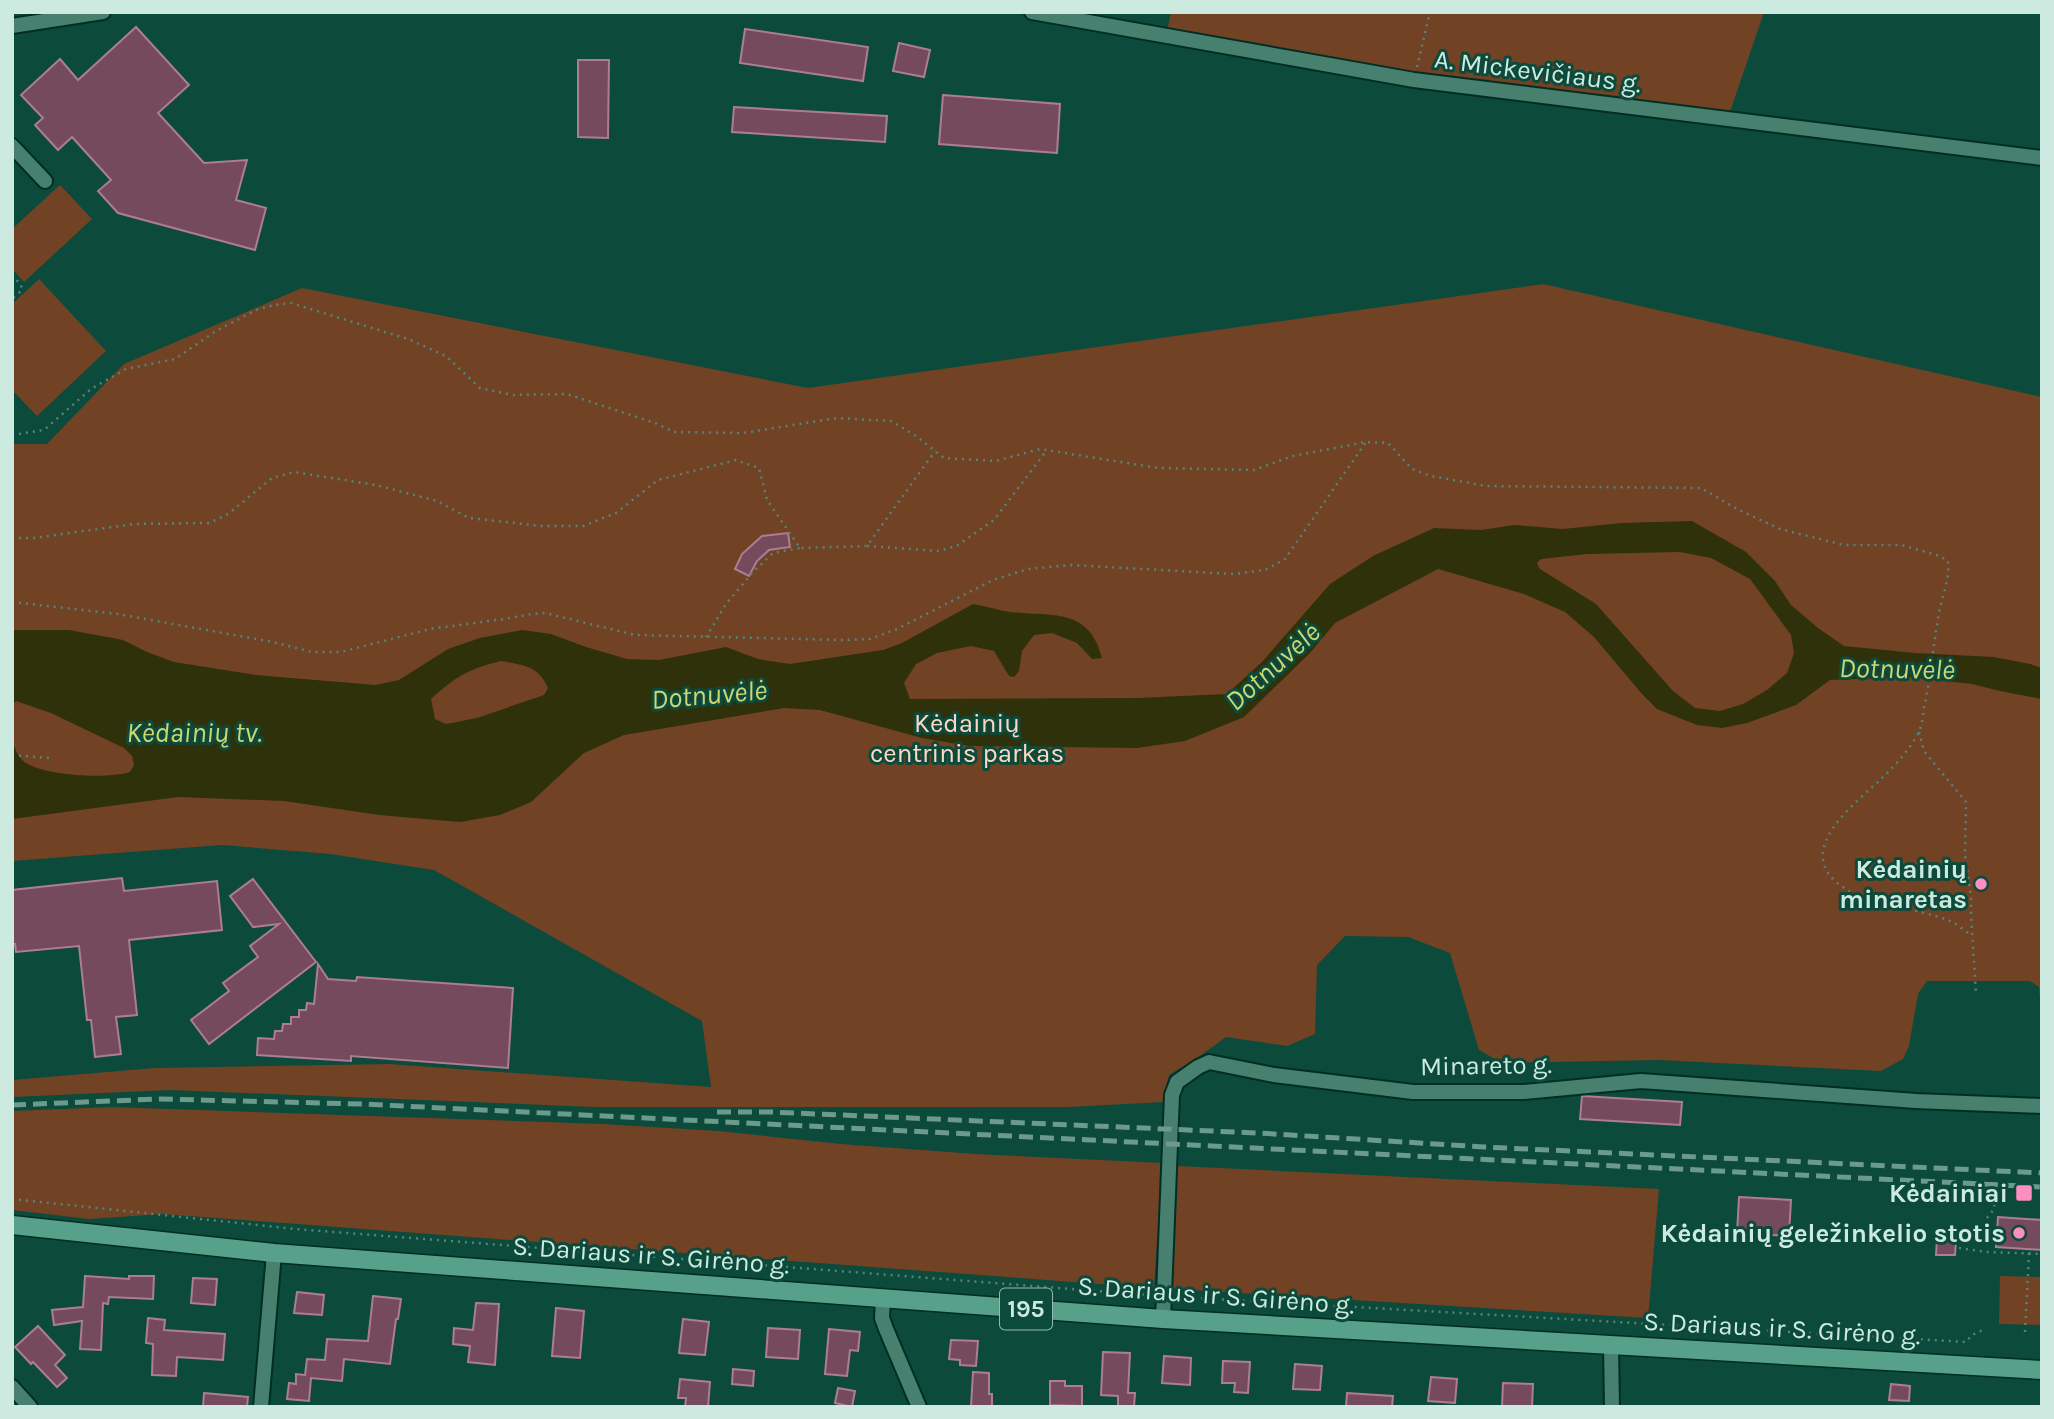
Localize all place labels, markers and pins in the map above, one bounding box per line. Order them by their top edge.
place label: Kėdainių minaretas [1839,854,1967,915]
marker: Kėdainių minaretas [1973,876,1989,892]
place label: Kėdainiai [1889,1178,2008,1209]
marker: Kėdainiai [2014,1183,2034,1203]
place label: Kėdainių geležinkelio stotis [1661,1218,2005,1249]
marker: Kėdainių geležinkelio stotis [2011,1225,2027,1241]

